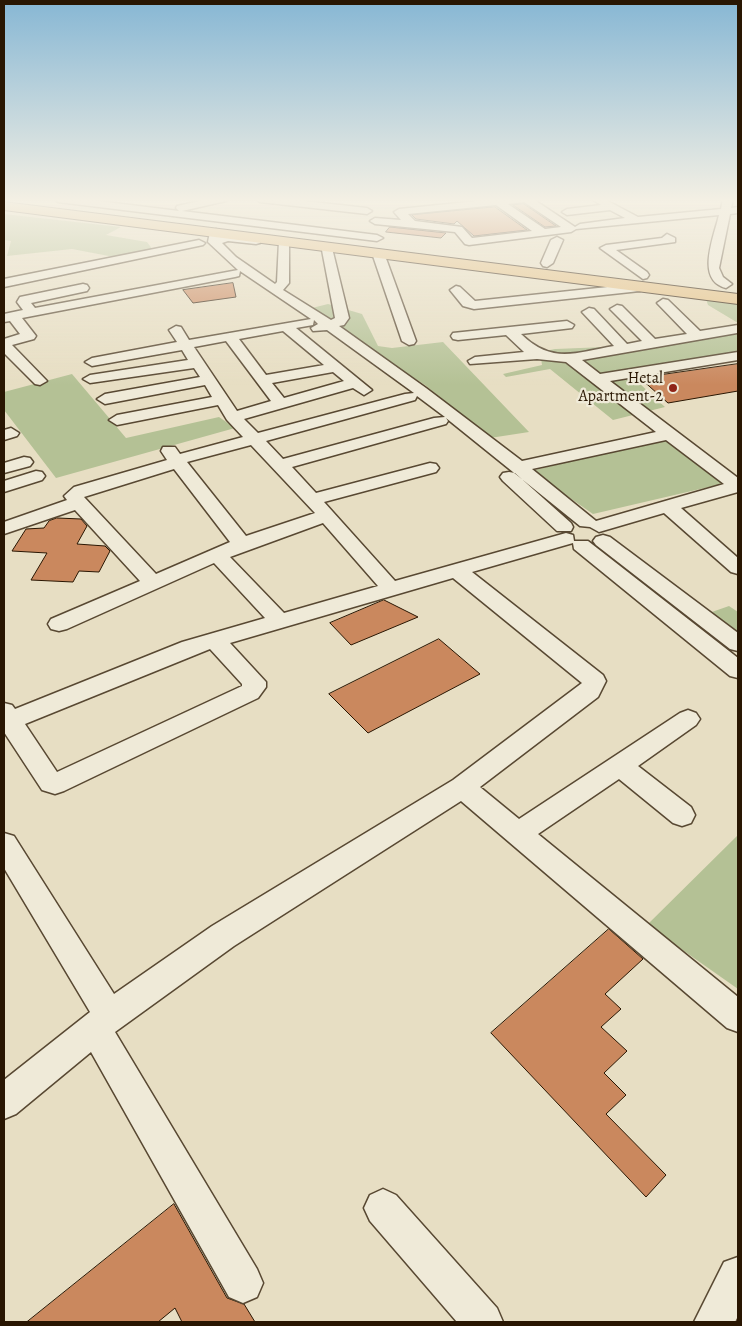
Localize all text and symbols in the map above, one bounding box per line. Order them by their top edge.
place label: Hetal Apartment-2 [578,369,663,407]
marker: Hetal Apartment-2 [667,382,679,394]

